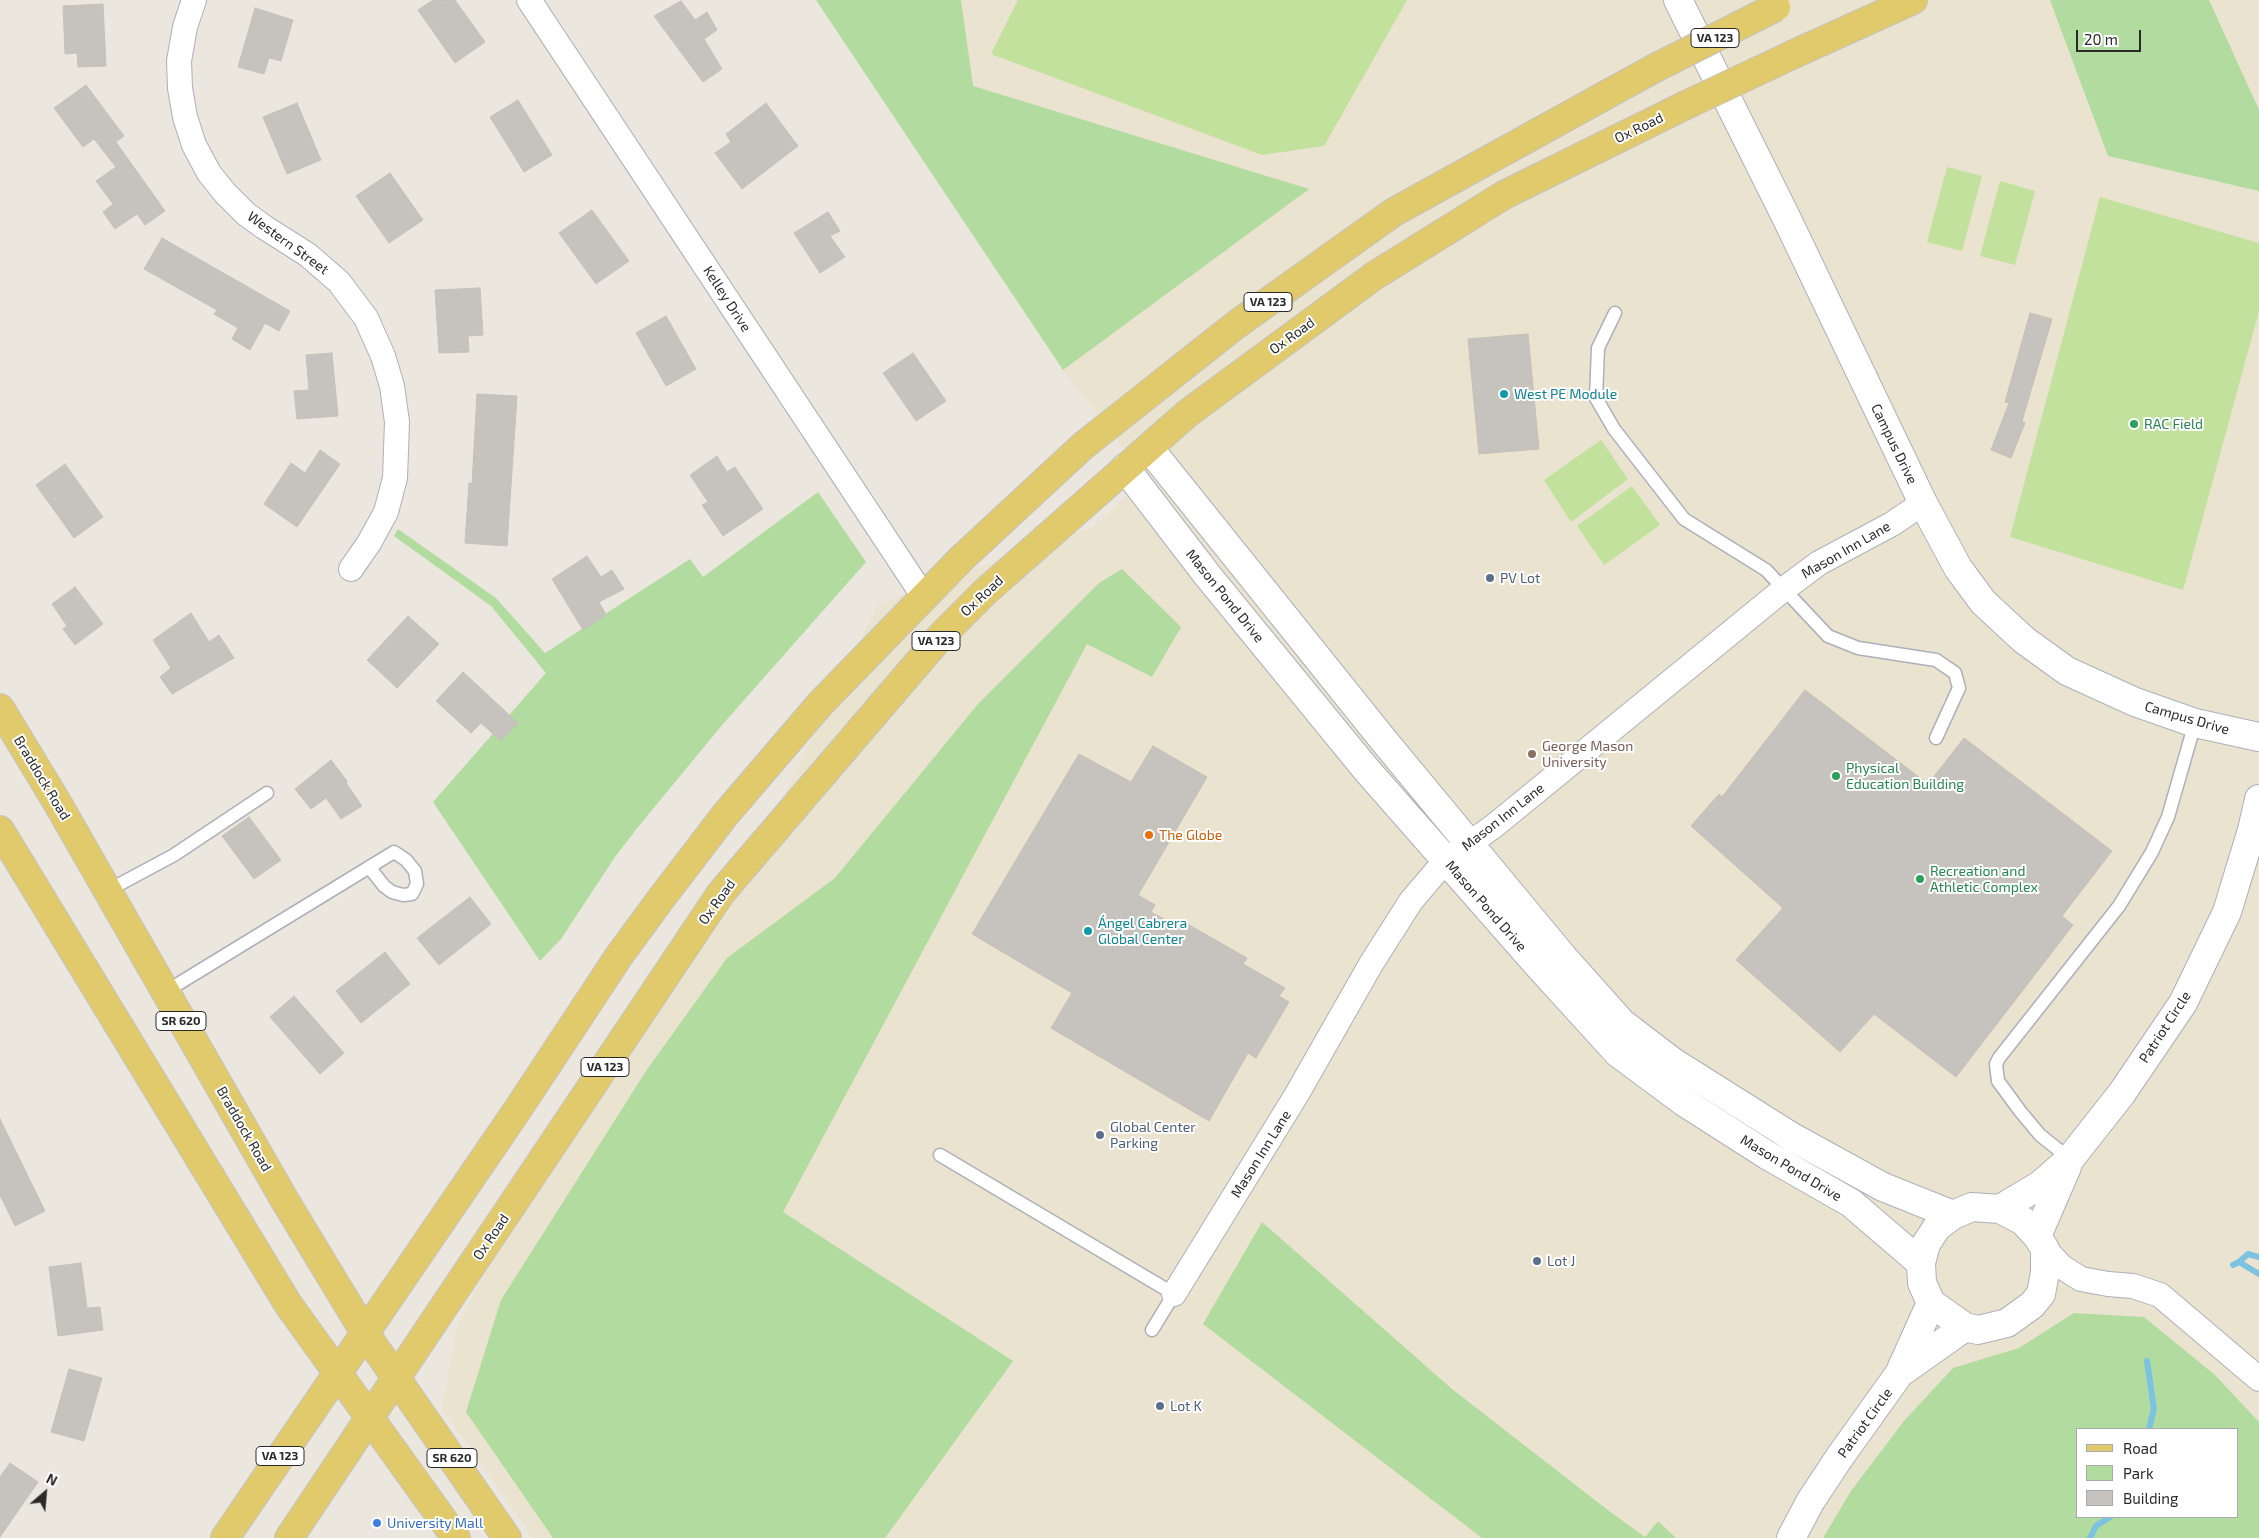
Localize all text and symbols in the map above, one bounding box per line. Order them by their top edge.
scale bar [2079,20,2144,52]
road number: VA 123 [1691,28,1739,48]
text: 20 m [2084,30,2118,48]
street label: Ox Road [1612,109,1666,147]
street label: Western Street [244,208,332,278]
street label: Kelley Drive [699,263,755,335]
road number: VA 123 [1244,292,1292,312]
street label: Ox Road [1266,314,1318,358]
place label: West PE Module [1514,386,1617,402]
marker: West PE Module [1498,388,1510,400]
street label: Campus Drive [1867,401,1921,487]
place label: RAC Field [2144,416,2203,432]
marker: RAC Field [2128,418,2140,430]
street label: Mason Inn Lane [1799,518,1893,582]
street label: Mason Pond Drive [1182,546,1268,646]
place label: PV Lot [1500,570,1540,586]
street label: Ox Road [957,572,1007,620]
marker: PV Lot [1484,572,1496,584]
road number: VA 123 [912,631,960,650]
street label: Campus Drive [2143,698,2231,738]
street label: Braddock Road [10,733,74,823]
place label: George Mason University [1542,738,1633,770]
marker: George Mason University [1526,748,1538,760]
place label: Physical Education Building [1846,760,1964,792]
marker: Physical Education Building [1830,770,1842,782]
street label: Mason Inn Lane [1458,780,1548,854]
place label: The Globe [1159,827,1222,843]
marker: The Globe [1143,829,1155,841]
street label: Mason Pond Drive [1442,857,1530,955]
place label: Recreation and Athletic Complex [1930,863,2038,896]
marker: Recreation and Athletic Complex [1914,873,1926,885]
street label: Ox Road [695,876,739,928]
place label: Ángel Cabrera Global Center [1098,915,1187,948]
marker: Ángel Cabrera Global Center [1082,925,1094,937]
street label: Patriot Circle [2136,988,2194,1066]
road number: SR 620 [156,1011,206,1030]
road number: VA 123 [581,1058,629,1076]
street label: Braddock Road [213,1084,275,1174]
street label: Mason Inn Lane [1227,1107,1295,1201]
place label: Global Center Parking [1110,1119,1196,1152]
marker: Global Center Parking [1094,1129,1106,1141]
street label: Mason Pond Drive [1737,1131,1845,1205]
street label: Ox Road [469,1211,513,1263]
place label: Lot J [1547,1253,1575,1269]
marker: Lot J [1531,1255,1543,1267]
street label: Patriot Circle [1834,1385,1896,1461]
place label: Lot K [1170,1398,1202,1414]
marker: Lot K [1154,1400,1166,1412]
legend [2076,1428,2239,1518]
text: Road [2123,1439,2158,1457]
road number: VA 123 [256,1446,304,1465]
road number: SR 620 [427,1449,477,1468]
text: Park [2123,1464,2154,1482]
north arrow [20,1468,70,1518]
text: N [44,1469,60,1489]
text: Building [2123,1489,2178,1507]
place label: University Mall [387,1515,483,1531]
marker: University Mall [371,1517,383,1529]

